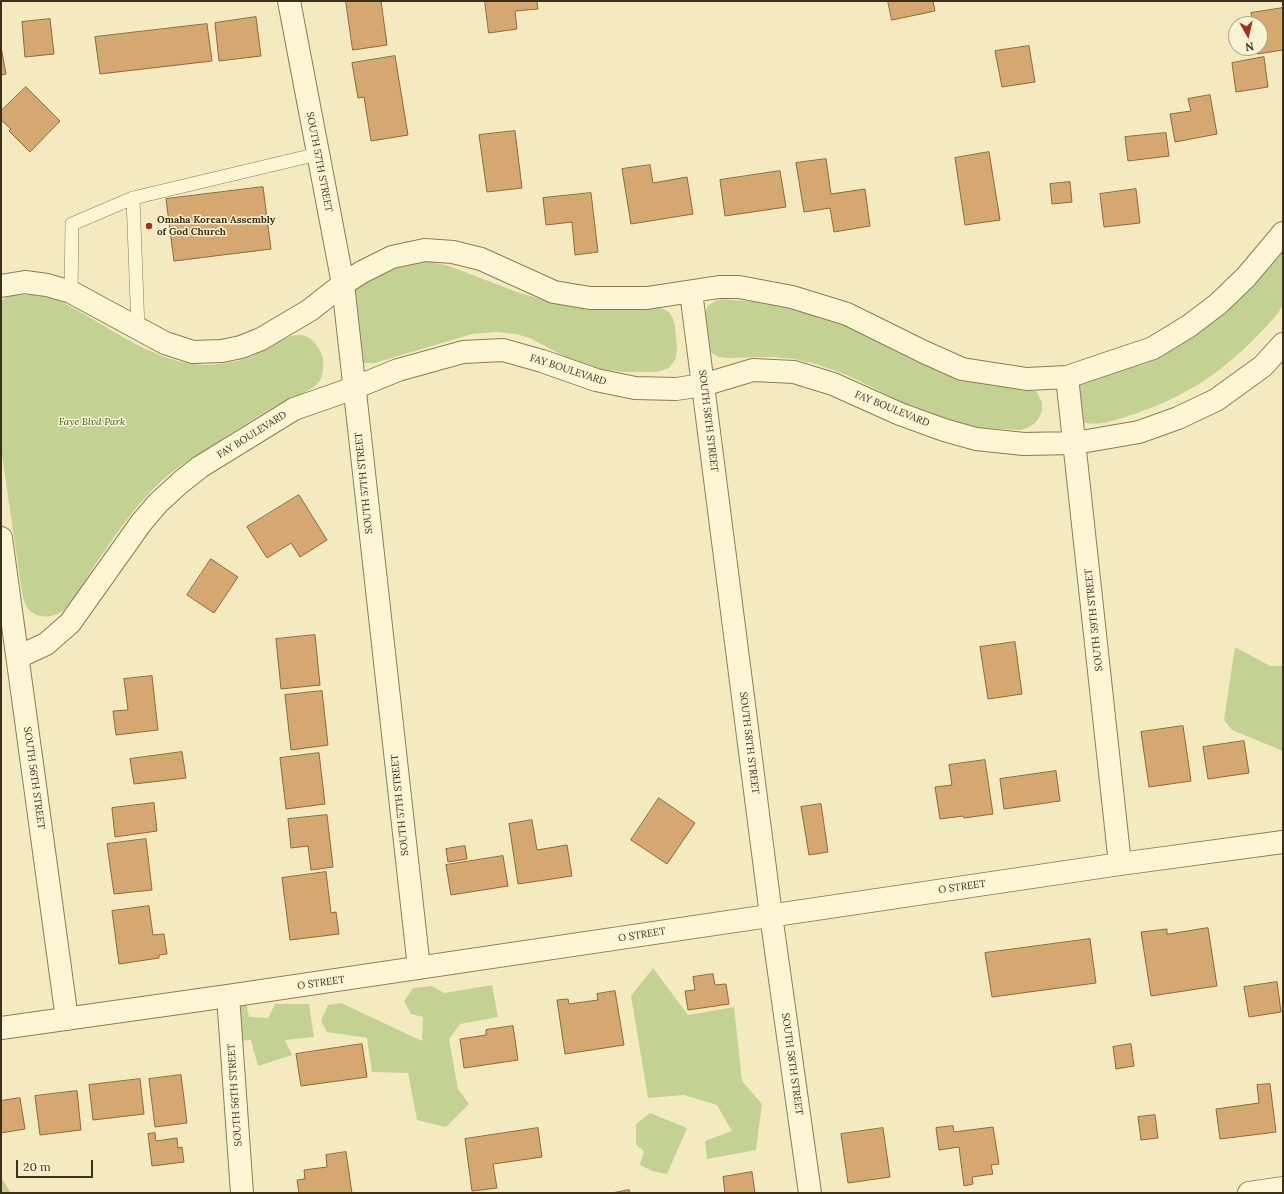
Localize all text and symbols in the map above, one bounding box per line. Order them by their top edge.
north arrow [1228,16,1268,56]
text: N [1244,39,1255,54]
street label: SOUTH 57TH STREET [303,111,335,213]
place label: Omaha Korean Assembly of God Church [157,214,275,238]
marker: Omaha Korean Assembly of God Church [144,221,154,231]
street label: FAY BOULEVARD [528,352,608,388]
street label: SOUTH 58TH STREET [696,369,720,473]
street label: FAY BOULEVARD [853,389,931,429]
street label: FAY BOULEVARD [215,409,289,461]
park label: Faye Blvd Park [59,416,125,428]
street label: SOUTH 57TH STREET [353,432,375,534]
street label: SOUTH 59TH STREET [1083,568,1105,672]
street label: SOUTH 58TH STREET [737,691,761,795]
street label: SOUTH 56TH STREET [21,726,47,830]
street label: SOUTH 57TH STREET [389,754,411,856]
street label: O STREET [938,878,986,896]
street label: O STREET [617,925,667,945]
street label: O STREET [297,974,345,992]
street label: SOUTH 58TH STREET [779,1012,805,1116]
street label: SOUTH 56TH STREET [225,1043,245,1147]
scale bar [18,1152,95,1178]
text: 20 m [23,1159,51,1174]

